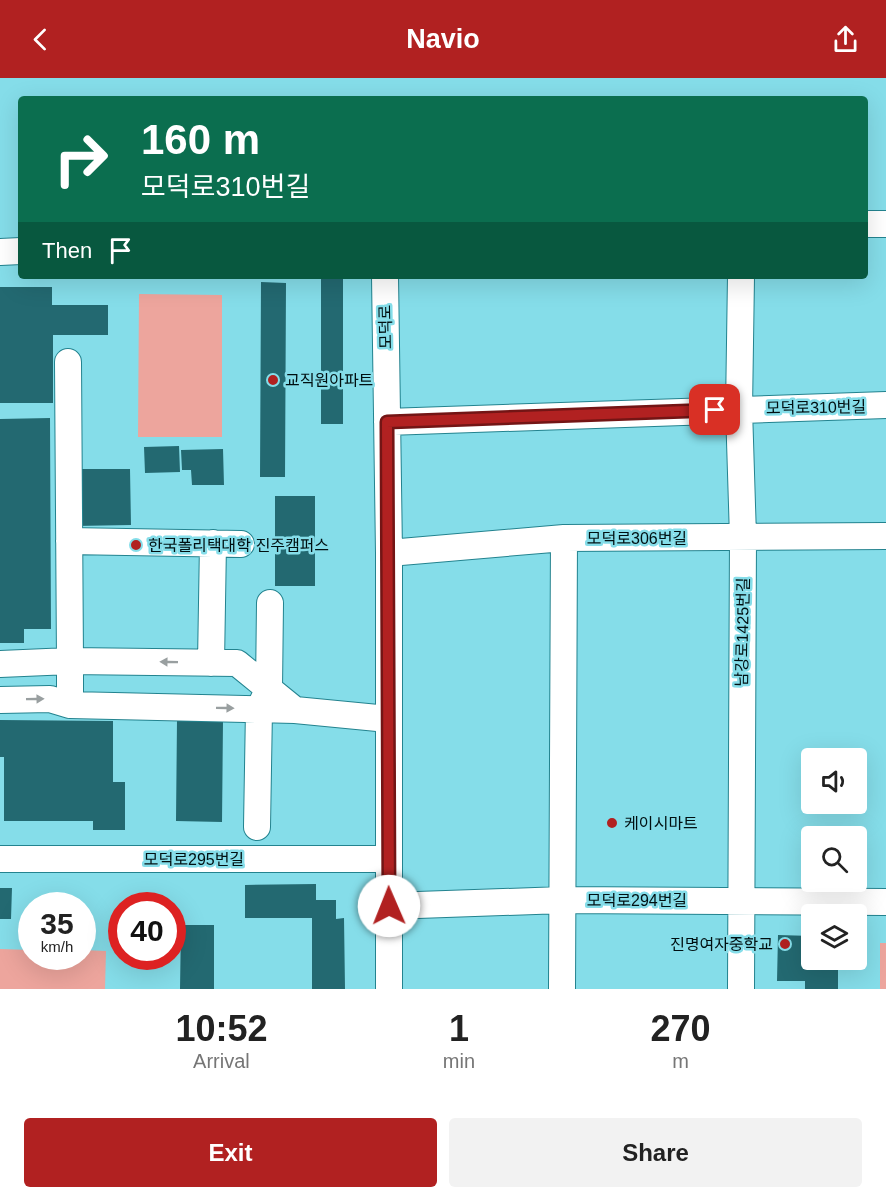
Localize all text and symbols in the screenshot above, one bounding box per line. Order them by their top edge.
icon: back [24,23,57,56]
icon: share [829,23,862,56]
text: Navio [406,24,480,54]
text: 160 m [141,116,260,163]
icon: right [42,120,120,198]
text: 모덕로310번길 [141,172,310,202]
icon: arrive [104,234,137,267]
text: Then [42,238,92,263]
street label: 모덕로 [377,304,394,349]
place label: 교직원아파트 [285,372,373,389]
marker: 교직원아파트 [266,373,280,387]
pin [689,384,740,435]
icon: arrive [698,393,731,426]
street label: 모덕로310번길 [766,398,866,417]
street label: 모덕로306번길 [587,530,687,547]
place label: 한국폴리택대학 진주캠퍼스 [148,537,329,554]
marker: 한국폴리택대학 진주캠퍼스 [129,538,143,552]
street label: 남강로1425번길 [733,577,752,687]
one-way arrow [160,657,179,667]
one-way arrow [26,694,45,704]
one-way arrow [216,704,235,713]
map controls [801,748,867,970]
button: sound [801,748,867,814]
place label: 케이시마트 [624,815,698,832]
marker: 케이시마트 [605,816,619,830]
button: search [801,826,867,892]
street label: 모덕로295번길 [144,851,244,868]
position arrow [357,874,421,938]
speed limit sign: 40 [108,892,186,970]
street label: 모덕로294번길 [587,892,687,909]
button: layers [801,904,867,970]
text: 35 [40,907,74,940]
place label: 진명여자중학교 [670,936,773,953]
marker: 진명여자중학교 [778,937,792,951]
text: km/h [41,938,73,955]
text: 10:52 [175,1008,267,1049]
text: 1 [449,1008,469,1049]
text: 270 [650,1008,711,1049]
text: Arrival [193,1050,250,1072]
text: min [443,1050,475,1072]
text: m [672,1050,689,1072]
button: Exit [24,1118,437,1187]
button: Share [449,1118,862,1187]

